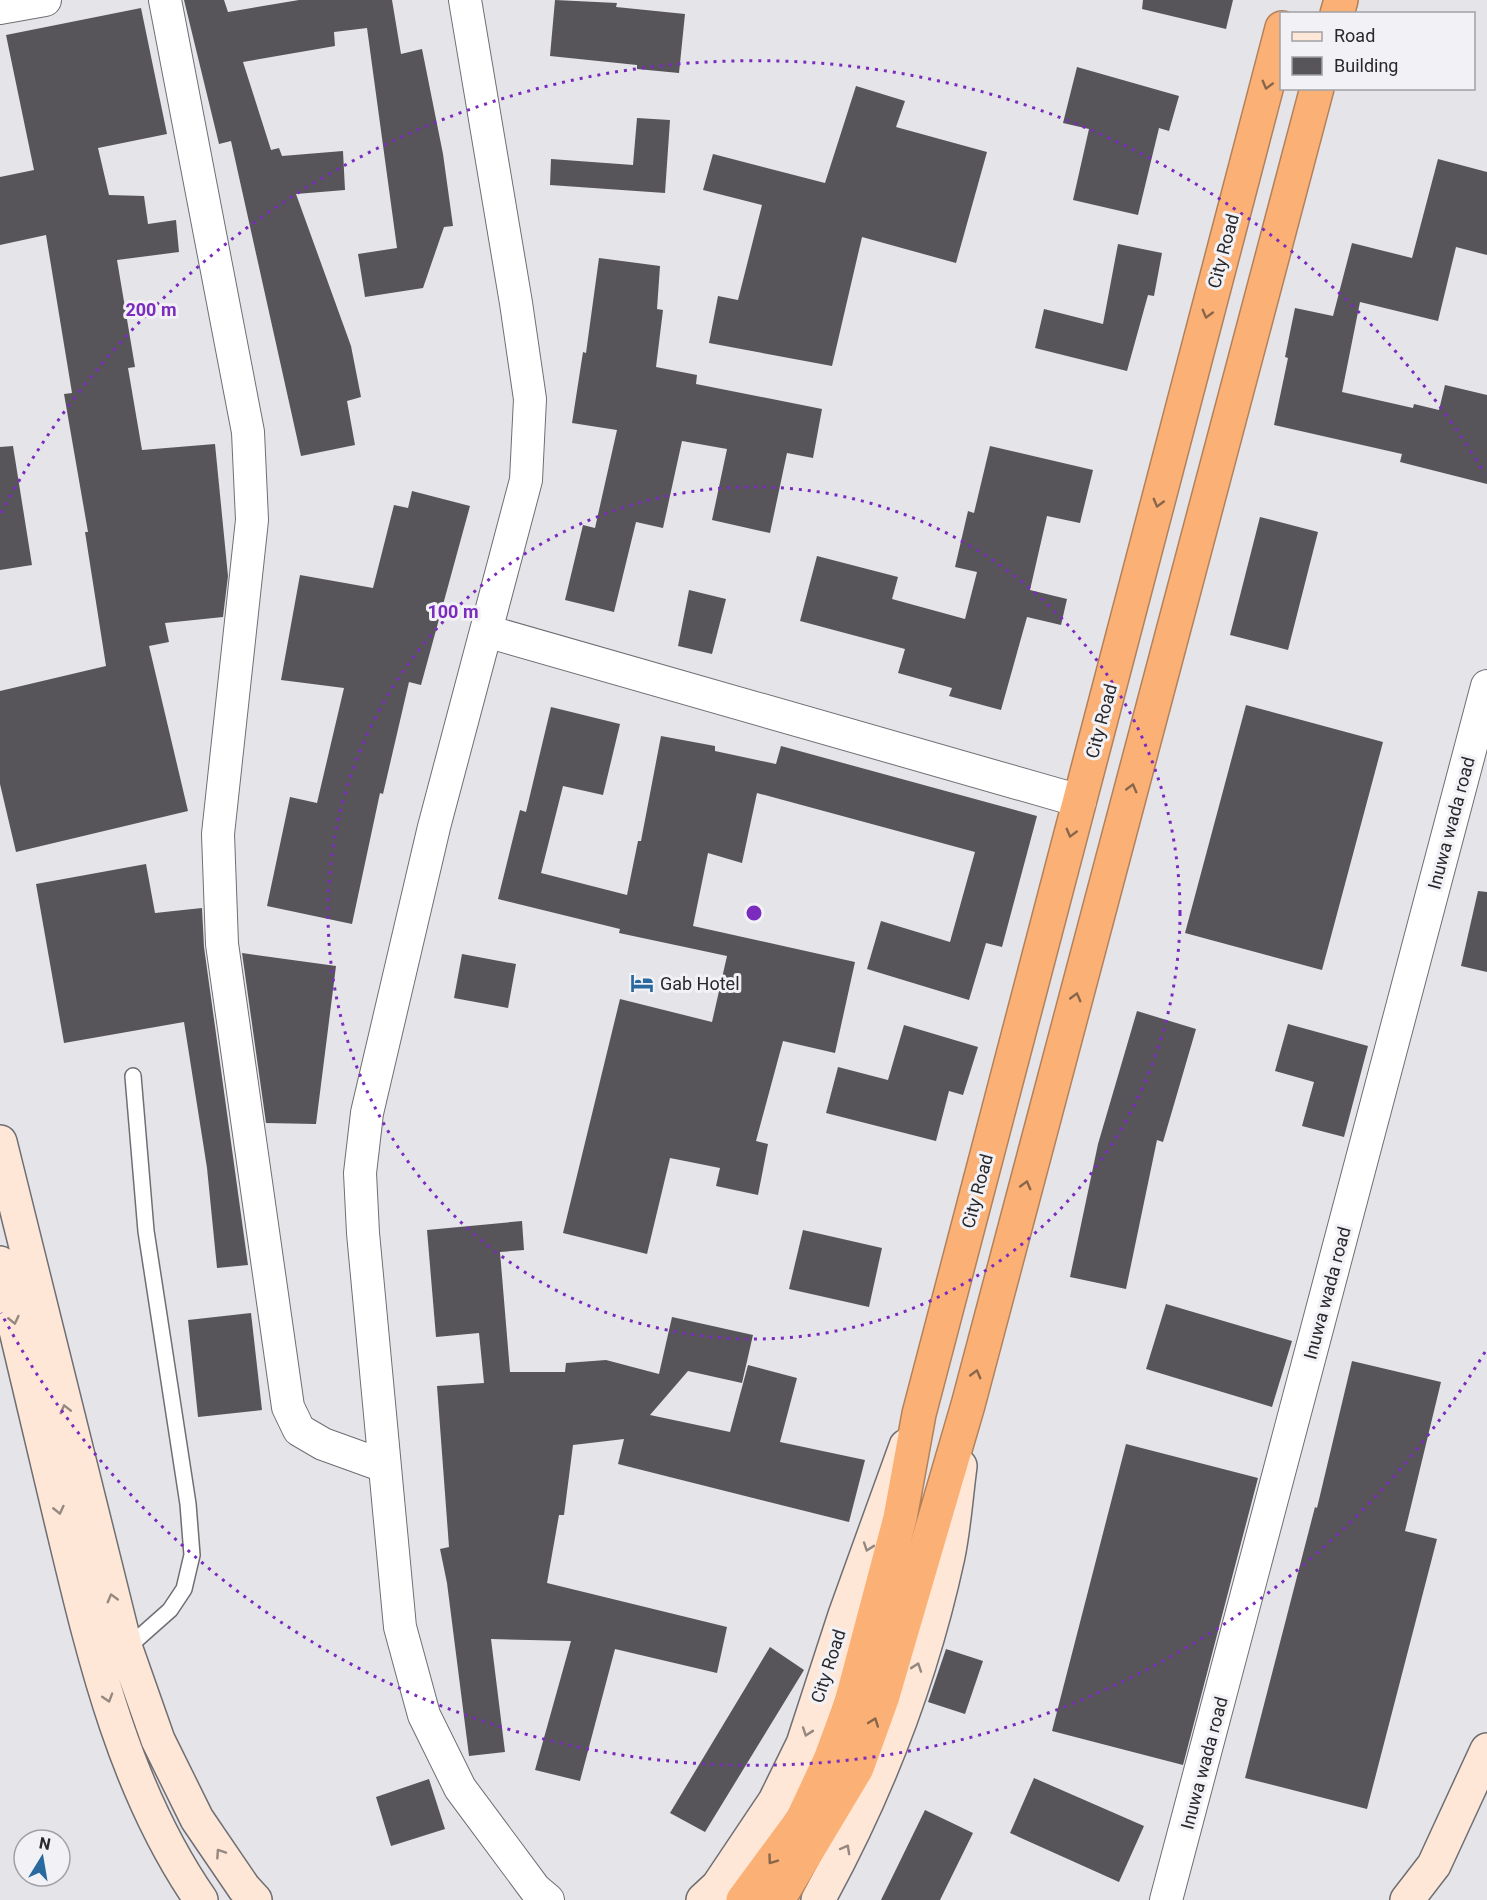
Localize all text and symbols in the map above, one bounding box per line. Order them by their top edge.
legend [1280,12,1475,90]
text: Road [1334,25,1375,46]
text: Building [1334,55,1398,76]
one-way arrow [1261,79,1274,89]
street label: City Road [1203,211,1243,291]
text: 200 m [125,299,177,320]
one-way arrow [1202,308,1214,319]
one-way arrow [1152,497,1165,507]
text: 100 m [427,601,479,622]
street label: City Road [1081,681,1121,761]
street label: Inuwa wada road [1423,754,1479,892]
one-way arrow [1124,783,1137,793]
one-way arrow [1066,828,1079,838]
centre of rings [744,903,764,923]
hotel icon: Gab Hotel [629,970,655,996]
place label: Gab Hotel [660,973,740,994]
one-way arrow [1069,992,1082,1002]
street label: City Road [957,1151,997,1231]
one-way arrow [1019,1180,1032,1190]
street label: Inuwa wada road [1299,1224,1355,1362]
one-way arrow [6,1315,19,1325]
one-way arrow [969,1369,982,1379]
one-way arrow [59,1404,72,1414]
one-way arrow [51,1505,64,1515]
one-way arrow [863,1541,876,1552]
one-way arrow [107,1593,119,1604]
street label: City Road [806,1626,850,1706]
one-way arrow [909,1662,922,1673]
one-way arrow [101,1692,113,1703]
street label: Inuwa wada road [1176,1694,1232,1832]
one-way arrow [867,1717,880,1728]
one-way arrow [802,1726,814,1737]
north arrow [12,1828,72,1888]
text: N [37,1833,52,1854]
one-way arrow [839,1845,850,1855]
one-way arrow [216,1849,227,1860]
one-way arrow [769,1853,780,1864]

